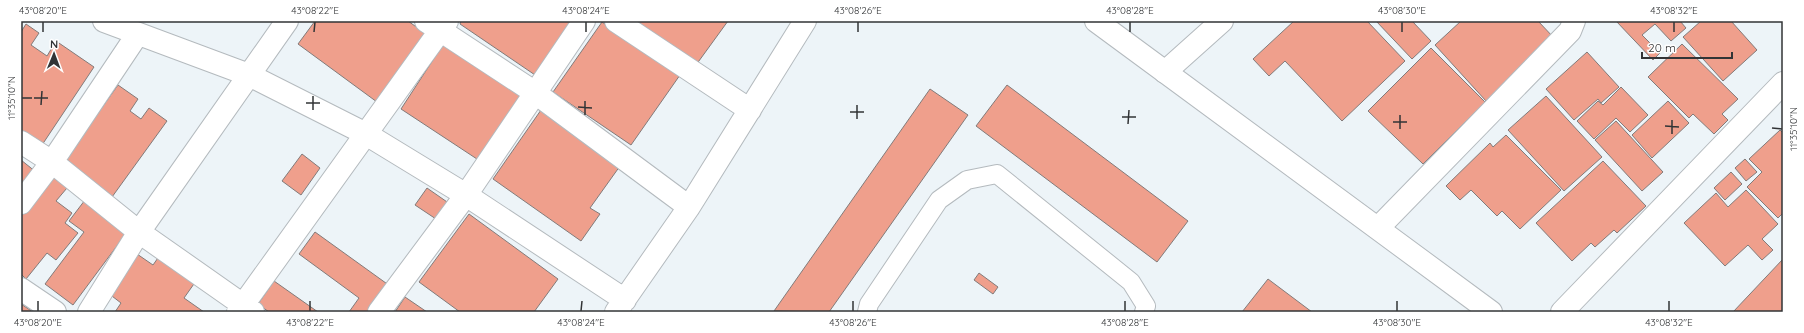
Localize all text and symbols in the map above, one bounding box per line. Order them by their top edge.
text: 43°08'20"E [19,4,67,17]
text: 43°08'22"E [291,4,339,17]
text: 43°08'24"E [562,4,610,17]
text: 43°08'26"E [834,4,882,17]
text: 43°08'28"E [1106,4,1154,17]
text: 43°08'30"E [1378,4,1426,17]
text: 43°08'32"E [1650,4,1698,17]
north arrow [34,34,74,74]
scale bar [1642,34,1732,60]
text: N [50,37,58,51]
text: 20 m [1648,40,1676,55]
text: 11°35'10"N [5,76,18,120]
text: 11°35'10"N [1787,107,1800,151]
text: 43°08'20"E [14,316,62,329]
text: 43°08'22"E [286,316,334,329]
text: 43°08'24"E [557,316,605,329]
text: 43°08'26"E [829,316,877,329]
text: 43°08'28"E [1101,316,1149,329]
text: 43°08'30"E [1373,316,1421,329]
text: 43°08'32"E [1645,316,1693,329]

